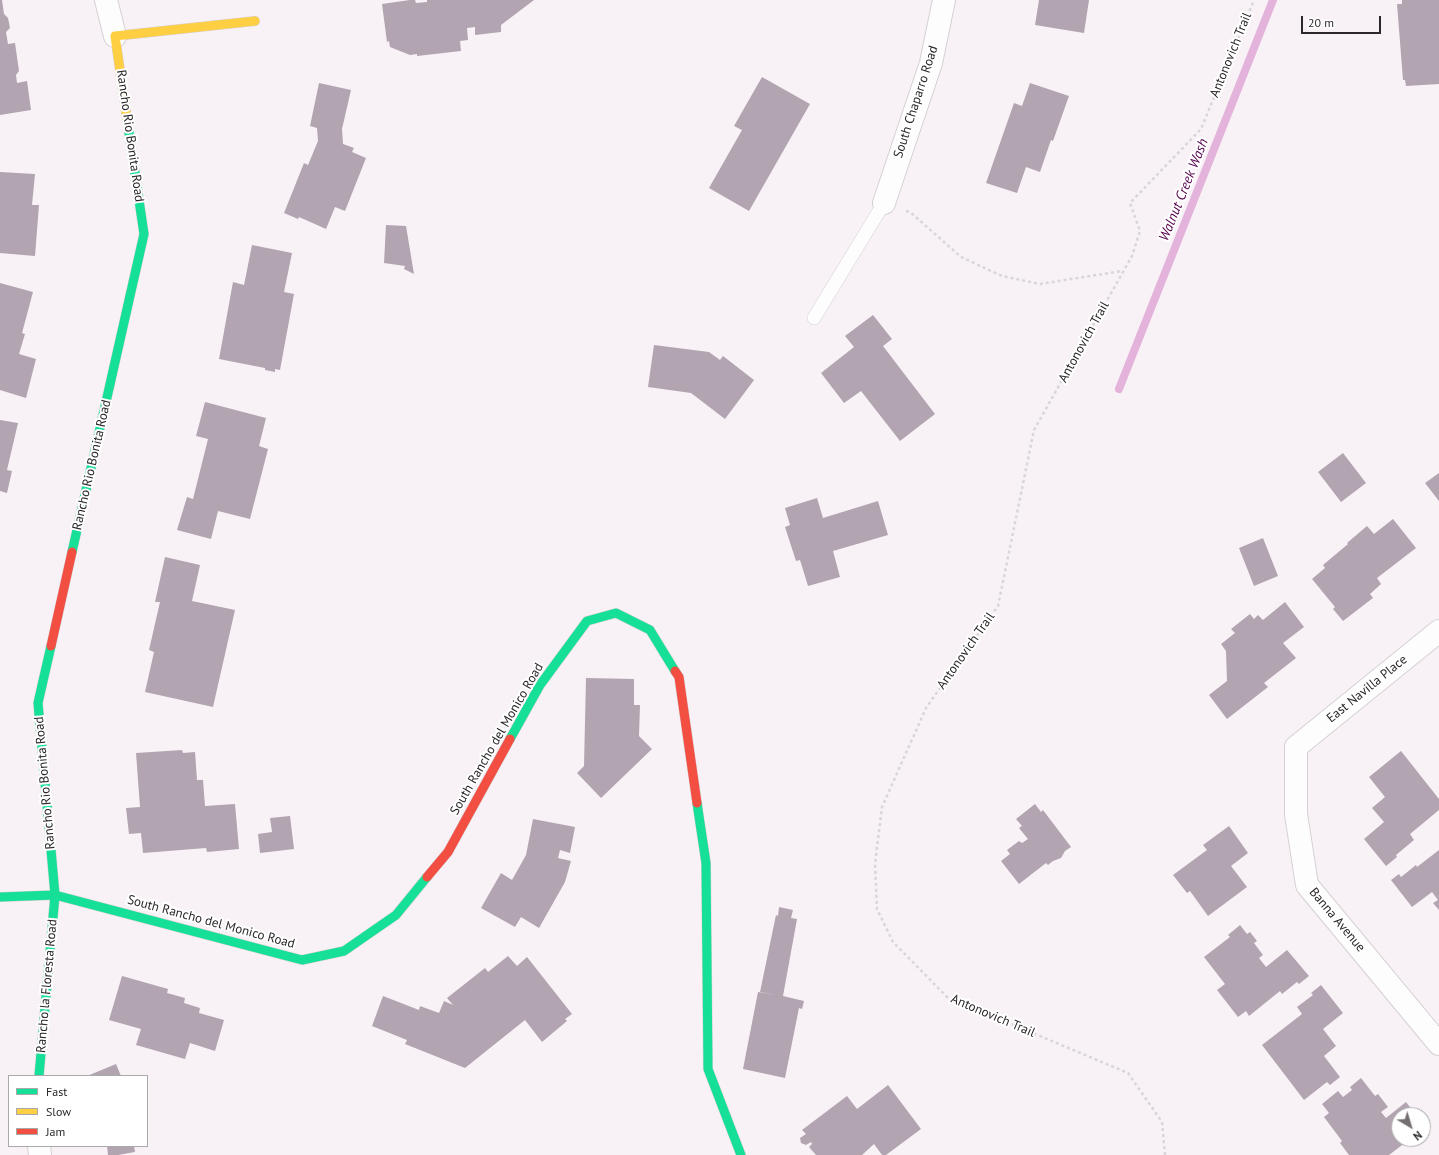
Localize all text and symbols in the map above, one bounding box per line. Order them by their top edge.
scale bar [1303,8,1383,34]
street label: Antonovich Trail [1207,10,1255,100]
text: 20 m [1308,15,1334,30]
street label: South Chaparro Road [890,44,942,160]
street label: Rancho Rio Bonita Road [113,69,147,203]
water label: Walnut Creek Wash [1156,136,1212,244]
street label: Antonovich Trail [1055,299,1113,385]
street label: Rancho Rio Bonita Road [69,398,115,532]
street label: Antonovich Trail [934,610,998,692]
street label: East Navilla Place [1324,652,1410,726]
street label: South Rancho del Monico Road [447,660,547,818]
street label: Rancho Rio Bonita Road [31,716,59,850]
street label: Banna Avenue [1306,885,1368,955]
street label: South Rancho del Monico Road [126,892,296,952]
street label: Rancho la Floresta Road [33,919,61,1053]
street label: Antonovich Trail [949,991,1037,1041]
legend [8,1075,148,1147]
text: Fast [46,1084,67,1099]
text: Slow [46,1104,71,1119]
north arrow [1391,1107,1431,1147]
text: Jam [46,1124,65,1139]
text: N [1411,1128,1425,1143]

